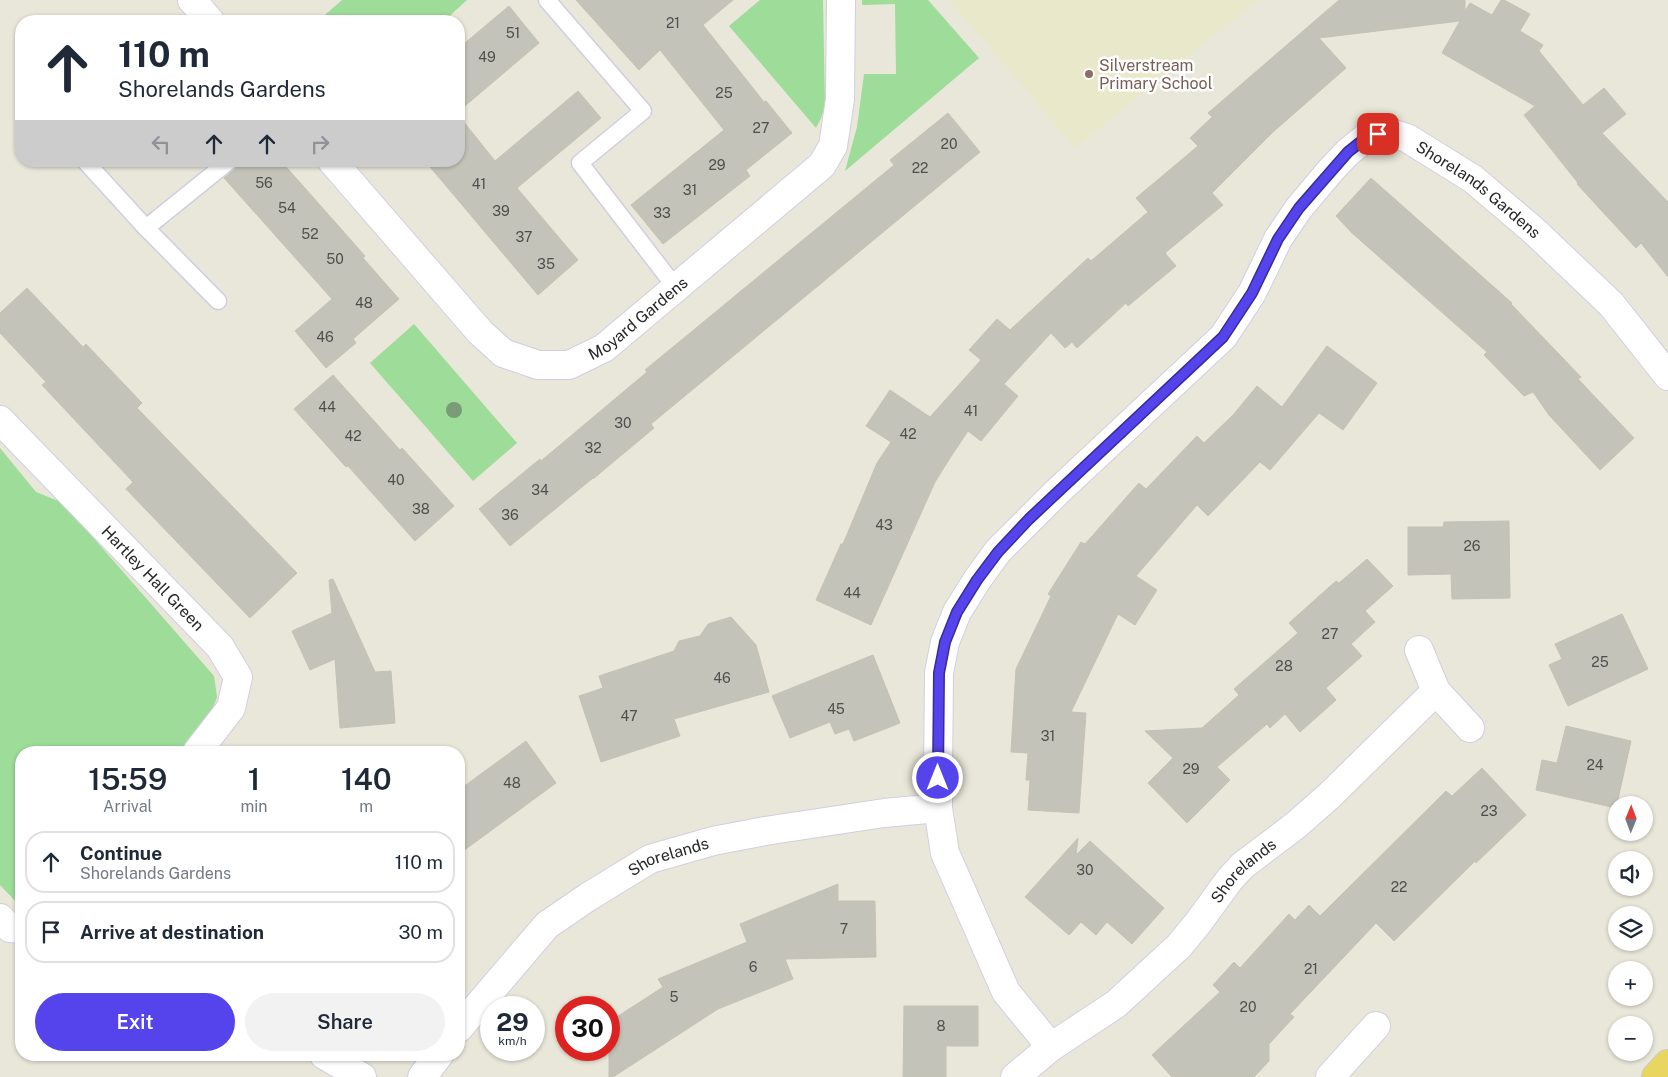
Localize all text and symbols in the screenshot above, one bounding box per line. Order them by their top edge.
house number: 21 [666,15,680,31]
house number: 51 [506,25,520,41]
text: 110 m [118,34,210,75]
icon: ahead [35,35,100,100]
house number: 49 [478,49,496,65]
place label: Silverstream Primary School [1099,56,1213,93]
marker: Silverstream Primary School [1083,68,1095,80]
text: Shorelands Gardens [118,76,326,102]
house number: 25 [715,85,733,101]
pin [1357,113,1399,155]
house number: 27 [753,120,769,136]
icon: arrive [1364,120,1392,148]
icon: left [147,130,175,158]
icon: ahead [200,130,228,158]
icon: ahead [253,130,281,158]
icon: right [306,130,334,158]
house number: 20 [941,136,957,152]
street label: Shorelands Gardens [1413,137,1545,242]
house number: 29 [708,157,726,173]
house number: 22 [912,160,928,176]
house number: 56 [255,175,273,191]
house number: 41 [472,176,486,192]
house number: 31 [683,182,697,198]
house number: 54 [278,200,296,216]
house number: 39 [492,203,510,219]
house number: 33 [653,205,671,221]
house number: 52 [301,226,319,242]
house number: 37 [516,229,532,245]
house number: 50 [326,251,344,267]
house number: 35 [537,256,555,272]
street label: Moyard Gardens [585,273,691,364]
house number: 48 [355,295,373,311]
house number: 46 [316,329,334,345]
house number: 44 [318,399,336,415]
house number: 41 [964,403,978,419]
house number: 30 [614,415,632,431]
house number: 42 [899,426,917,442]
house number: 42 [344,428,362,444]
house number: 32 [584,440,602,456]
house number: 40 [387,472,405,488]
house number: 34 [531,482,549,498]
house number: 38 [412,501,430,517]
house number: 36 [501,507,519,523]
house number: 43 [875,517,893,533]
street label: Hartley Hall Green [98,522,208,634]
house number: 26 [1463,538,1481,554]
house number: 44 [843,585,861,601]
house number: 27 [1322,626,1338,642]
house number: 25 [1591,654,1609,670]
house number: 28 [1275,658,1293,674]
house number: 46 [713,670,731,686]
house number: 45 [827,701,845,717]
house number: 47 [620,708,638,724]
house number: 31 [1041,728,1055,744]
position arrow [911,751,963,803]
house number: 24 [1586,757,1604,773]
text: 15:59 [88,761,167,797]
text: 1 [248,761,260,797]
text: 140 [341,761,392,797]
house number: 29 [1182,761,1200,777]
house number: 48 [503,775,521,791]
north arrow [1608,796,1652,841]
map controls [1608,796,1653,1061]
text: Arrival [103,797,152,816]
text: min [240,797,268,816]
text: m [359,797,373,816]
house number: 23 [1480,803,1498,819]
street label: Shorelands [624,833,711,880]
street label: Shorelands [1206,834,1280,906]
text: Continue [80,842,162,864]
icon: ahead [37,848,65,876]
text: 110 m [395,851,443,873]
button: sound [1608,851,1653,896]
house number: 30 [1076,862,1094,878]
text: Shorelands Gardens [80,864,231,883]
house number: 22 [1391,879,1407,895]
button: layers [1608,906,1653,951]
icon: arrive [37,918,65,946]
text: Arrive at destination [80,921,264,943]
text: 30 m [398,921,443,943]
house number: 7 [840,921,848,937]
house number: 6 [749,959,758,975]
house number: 21 [1304,961,1318,977]
button: + [1608,961,1653,1006]
house number: 5 [670,989,679,1005]
button: Exit [35,993,235,1051]
button: Share [245,993,445,1051]
speed limit sign: 30 [555,996,620,1061]
house number: 20 [1240,999,1256,1015]
text: 29 [496,1007,529,1037]
button: − [1608,1016,1653,1061]
house number: 8 [936,1018,946,1034]
text: km/h [498,1034,527,1048]

